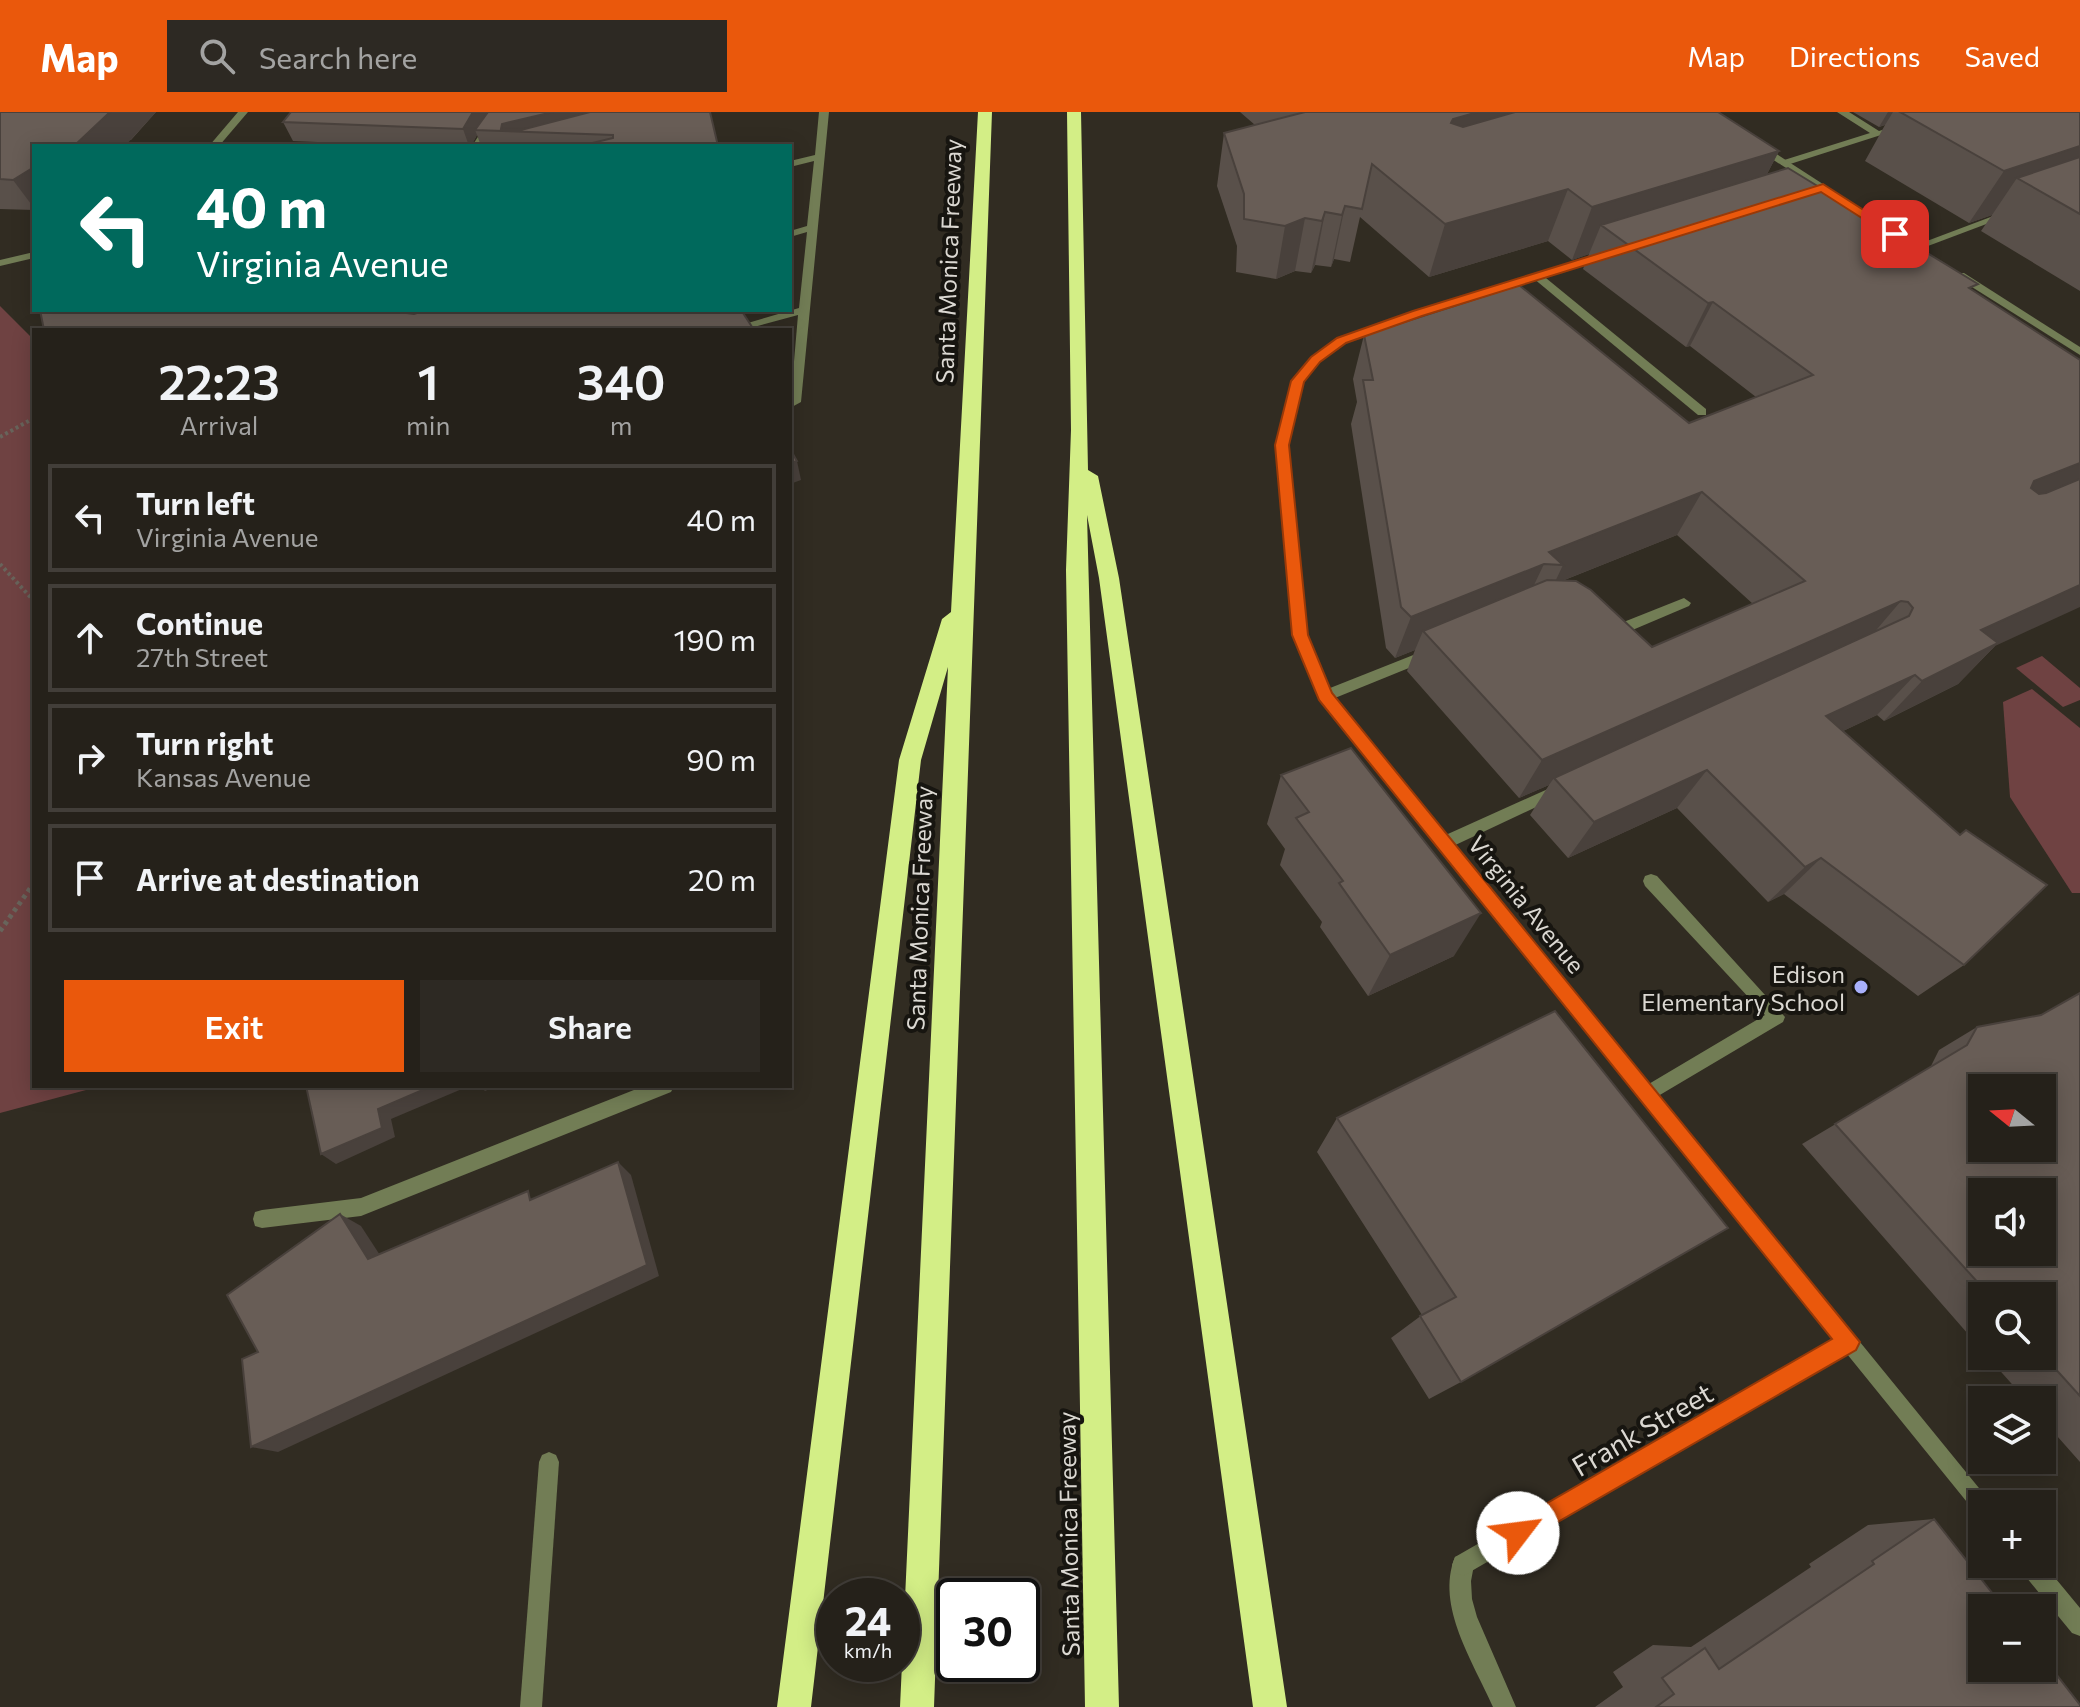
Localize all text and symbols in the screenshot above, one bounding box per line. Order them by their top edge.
search box [167,20,727,92]
text: Map [40,33,119,80]
icon: search [195,34,239,78]
text: Search here [259,38,417,75]
text: Map [1687,39,1745,73]
text: Directions [1789,39,1920,73]
text: Saved [1964,39,2040,73]
street label: Santa Monica Freeway [929,138,967,384]
text: 40 m [196,171,327,240]
icon: left [64,176,168,280]
pin [1861,200,1929,268]
icon: arrive [1873,212,1917,256]
text: Virginia Avenue [196,240,449,284]
text: 22:23 [158,351,280,410]
text: 1 [418,351,439,410]
text: 340 [577,351,666,410]
text: Arrival [180,409,258,440]
text: min [406,409,450,440]
text: m [610,409,633,440]
text: Turn left [136,484,255,521]
icon: left [68,496,112,540]
text: 40 m [687,500,756,537]
text: Virginia Avenue [136,521,319,552]
text: Continue [136,604,263,641]
icon: ahead [68,616,112,660]
text: 190 m [673,620,756,657]
text: 27th Street [136,641,268,672]
text: Turn right [136,724,273,761]
icon: right [68,736,112,780]
text: 90 m [686,740,756,777]
text: Kansas Avenue [136,761,311,792]
street label: Santa Monica Freeway [900,785,938,1031]
street label: Virginia Avenue [1463,829,1591,979]
icon: arrive [68,856,112,900]
text: Arrive at destination [136,860,420,897]
text: 20 m [688,860,756,897]
place label: Edison Elementary School [1641,959,1845,1016]
marker: Edison Elementary School [1852,978,1870,996]
button: Exit [64,980,404,1072]
button: Share [420,980,760,1072]
north arrow [1968,1074,2056,1162]
map controls [1968,1074,2056,1682]
button: sound [1968,1178,2056,1266]
button: search [1968,1282,2056,1370]
street label: Frank Street [1566,1375,1718,1483]
button: layers [1968,1386,2056,1474]
street label: Santa Monica Freeway [1051,1411,1085,1657]
button: + [1968,1490,2056,1578]
position arrow [1476,1491,1560,1575]
speed limit sign: 30 [936,1578,1040,1682]
button: − [1968,1594,2056,1682]
text: 24 [845,1595,891,1644]
text: km/h [844,1638,892,1662]

